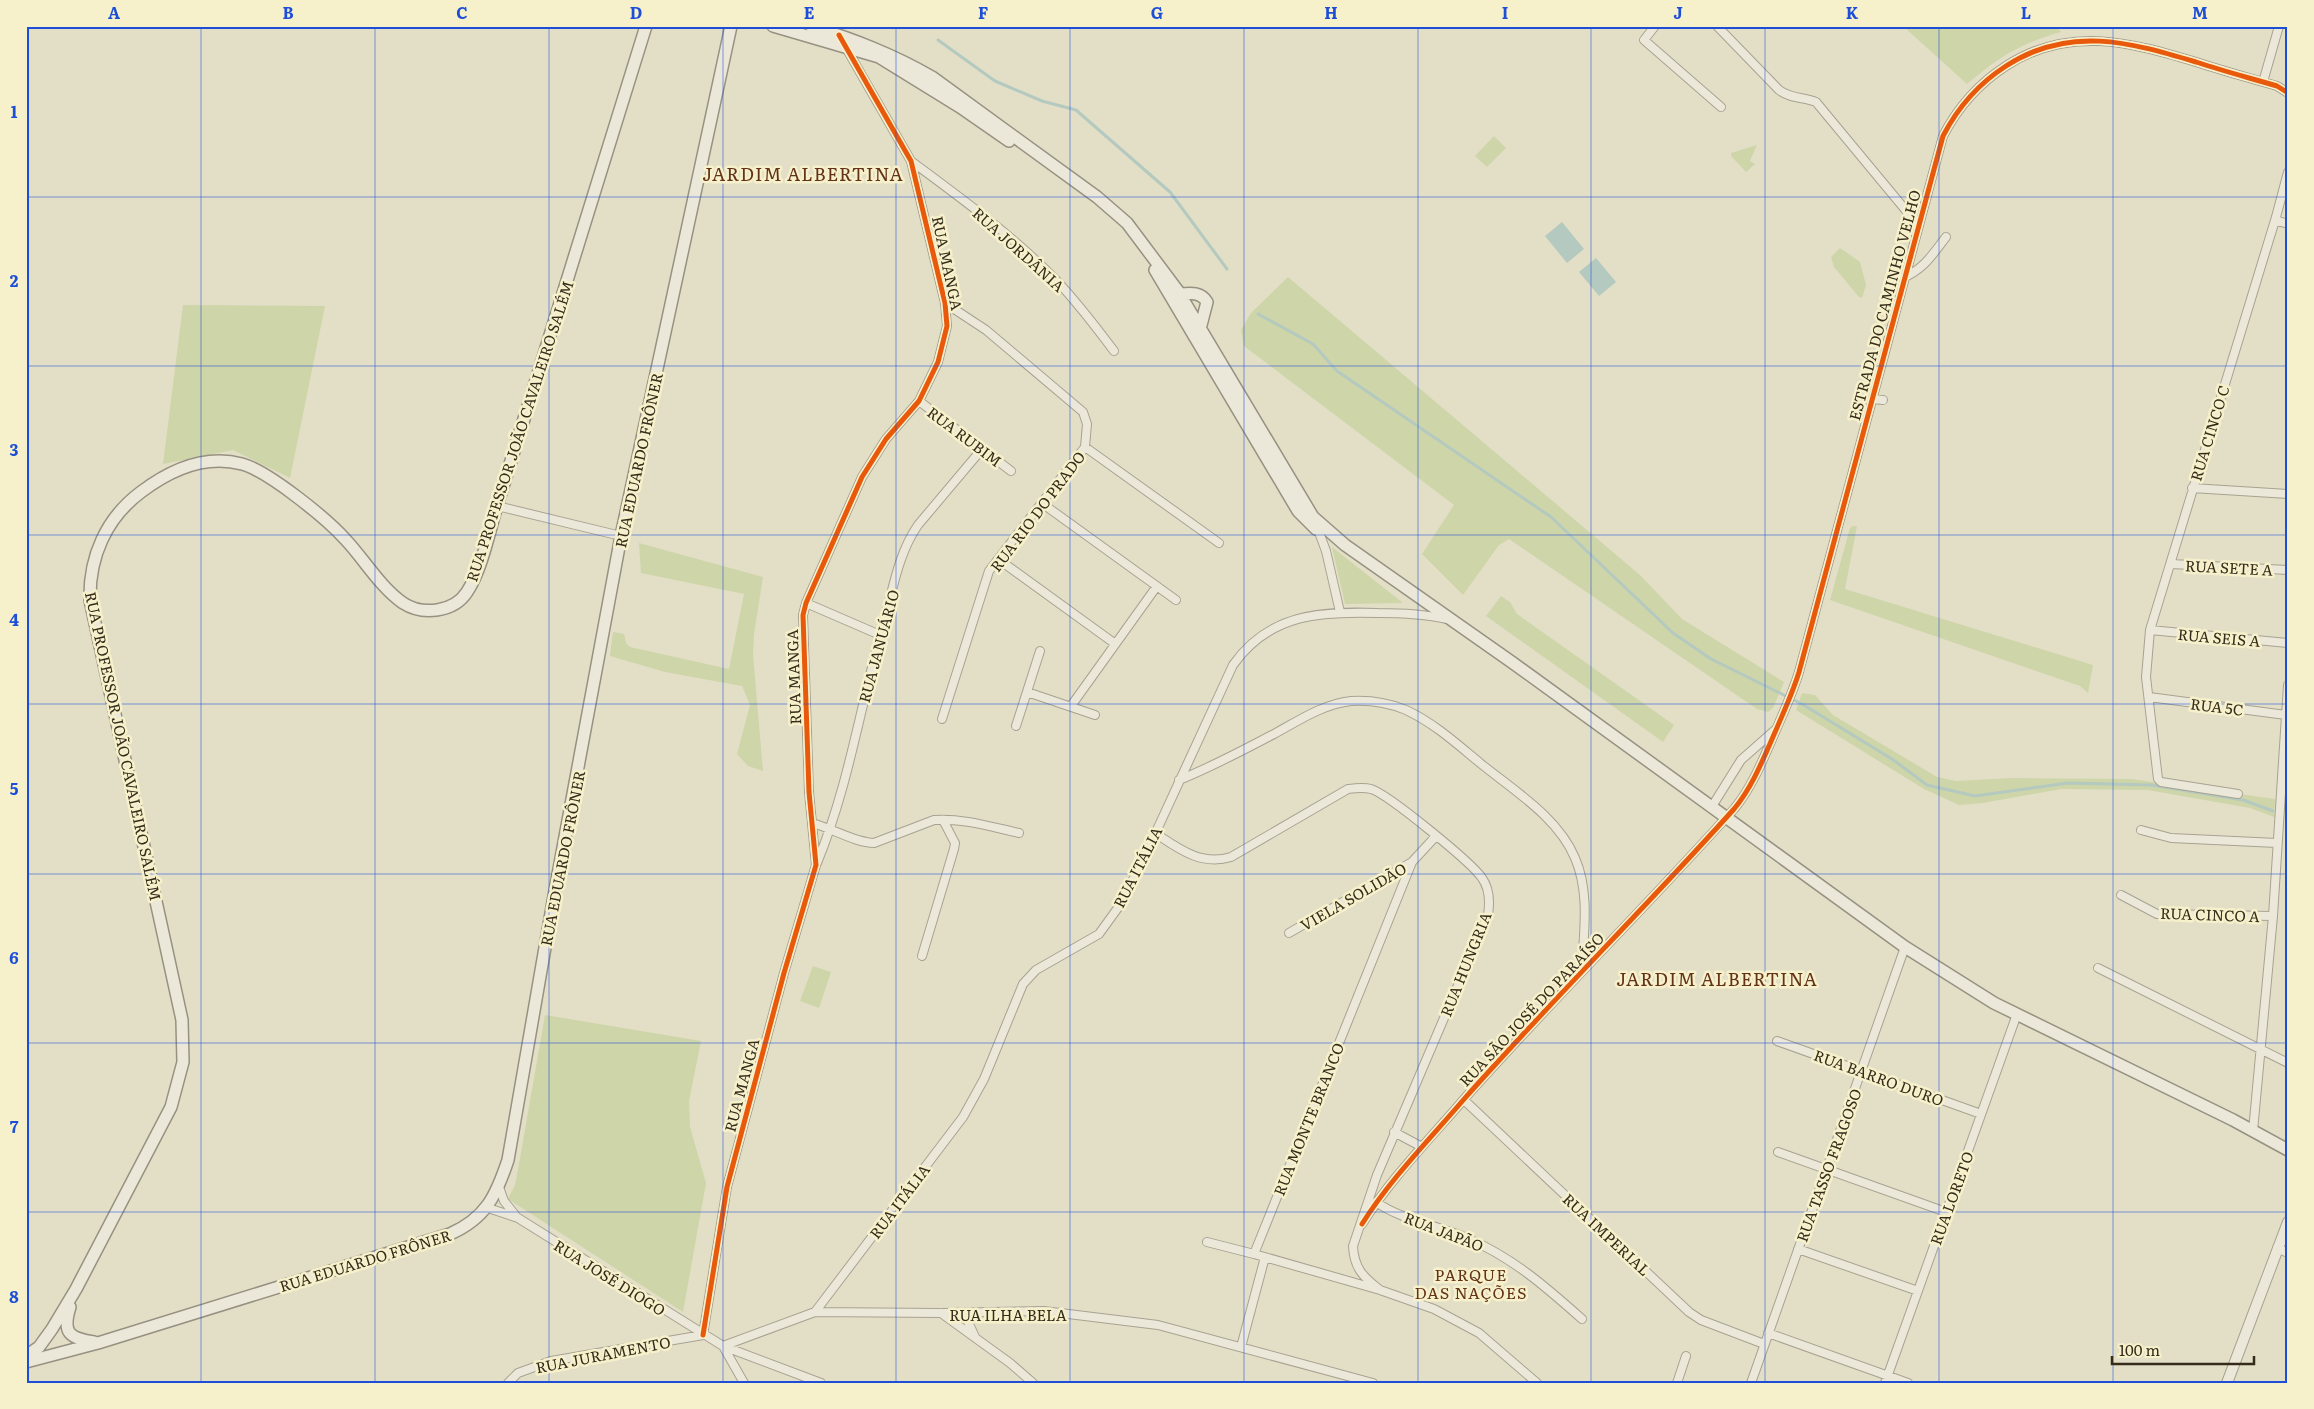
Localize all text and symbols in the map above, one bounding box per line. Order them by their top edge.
text: A [108,0,120,24]
text: B [282,0,294,24]
text: C [456,0,468,24]
text: D [630,0,642,24]
text: E [804,0,815,24]
text: F [978,0,988,24]
text: G [1151,0,1163,24]
text: H [1324,0,1338,24]
text: I [1502,0,1508,24]
text: J [1673,0,1683,24]
text: K [1846,0,1859,24]
text: L [2021,0,2031,24]
text: M [2192,0,2208,24]
text: 1 [11,99,18,123]
district label: JARDIM ALBERTINA [702,160,904,187]
street label: ESTRADA DO CAMINHO VELHO [1842,187,1926,423]
street label: RUA JORDÂNIA [968,201,1070,297]
street label: RUA MANGA [927,214,969,312]
text: 2 [10,268,19,292]
street label: RUA PROFESSOR JOÃO CAVALEIRO SALÉM [459,277,579,585]
street label: RUA EDUARDO FRÔNER [608,370,668,550]
street label: RUA CINCO C [2183,382,2235,484]
street label: RUA RUBIM [923,400,1007,472]
text: 3 [10,437,19,461]
street label: RUA RIO DO PRADO [984,446,1090,576]
street label: RUA SETE A [2185,553,2273,581]
street label: RUA JANUÁRIO [852,587,904,705]
street label: RUA PROFESSOR JOÃO CAVALEIRO SALÉM [80,589,168,903]
text: 4 [9,607,19,631]
street label: RUA SEIS A [2177,622,2261,652]
street label: RUA MANGA [780,629,806,725]
street label: RUA 5C [2189,691,2245,721]
street label: RUA EDUARDO FRÔNER [534,768,590,948]
text: 5 [10,776,19,800]
street label: RUA ITÁLIA [1107,822,1167,912]
street label: VIELA SOLIDÃO [1296,856,1410,936]
street label: RUA CINCO A [2160,901,2260,927]
street label: RUA HUNGRIA [1433,908,1497,1020]
street label: RUA SÃO JOSÉ DO PARAÍSO [1453,927,1609,1091]
text: 6 [9,945,19,969]
district label: JARDIM ALBERTINA [1616,965,1818,992]
street label: RUA MANGA [717,1036,765,1134]
street label: RUA MONTE BRANCO [1267,1039,1349,1199]
street label: RUA BARRO DURO [1811,1043,1947,1111]
street label: RUA TASSO FRAGOSO [1790,1085,1866,1245]
text: 7 [10,1114,19,1138]
street label: RUA LORETO [1923,1148,1979,1248]
street label: RUA ITÁLIA [863,1159,935,1243]
street label: RUA IMPERIAL [1558,1187,1656,1281]
street label: RUA JAPÃO [1401,1205,1487,1257]
street label: RUA EDUARDO FRÔNER [276,1223,454,1297]
street label: RUA JOSÉ DIOGO [550,1233,670,1321]
district label: PARQUE DAS NAÇÕES [1415,1262,1527,1304]
text: 8 [9,1284,19,1308]
street label: RUA ILHA BELA [949,1303,1067,1326]
street label: RUA JURAMENTO [534,1330,672,1378]
scale bar [2112,1334,2254,1366]
text: 100 m [2119,1338,2160,1361]

